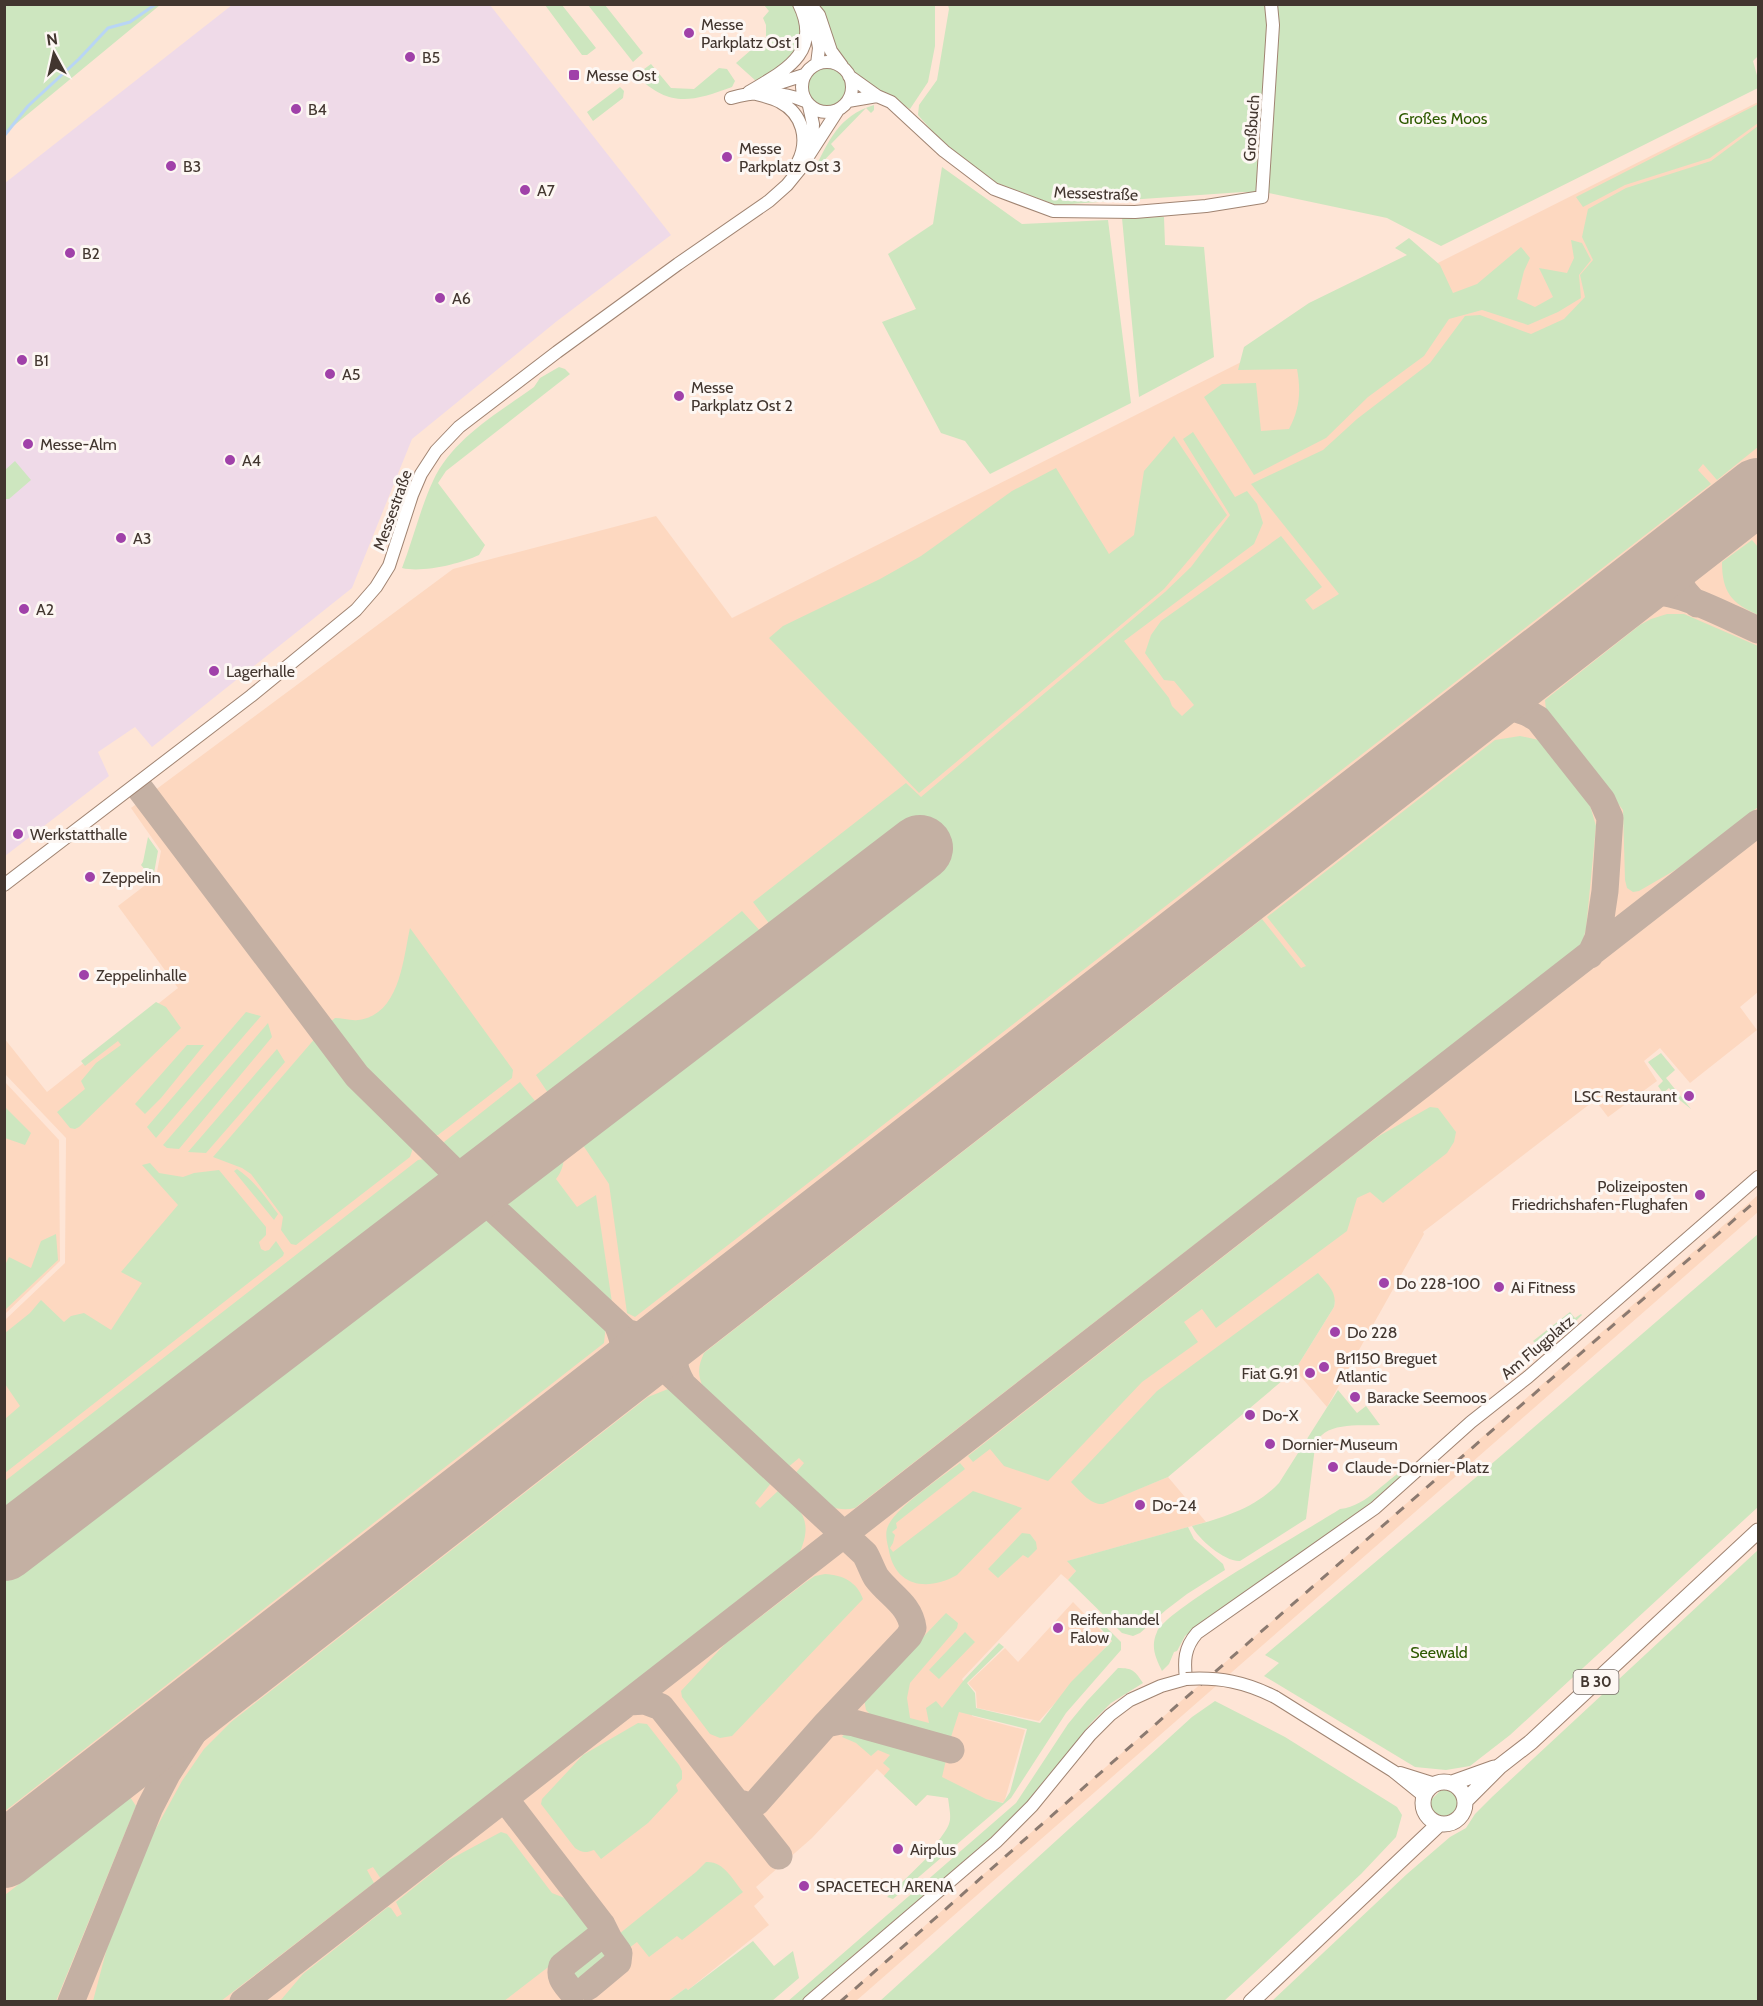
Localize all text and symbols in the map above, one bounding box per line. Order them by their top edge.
place label: Messe Parkplatz Ost 1 [701,15,800,52]
north arrow [24,24,84,84]
marker: Messe Parkplatz Ost 1 [682,26,696,40]
text: N [45,29,59,50]
place label: B5 [422,48,440,67]
marker: B5 [403,50,417,64]
place label: Messe Ost [586,66,657,85]
marker: Messe Ost [567,68,581,82]
street label: Großbuch [1240,94,1263,162]
place label: B4 [308,100,327,119]
marker: B4 [289,102,303,116]
park label: Großes Moos [1399,109,1488,128]
place label: Messe Parkplatz Ost 3 [739,139,841,176]
marker: Messe Parkplatz Ost 3 [720,150,734,164]
place label: B3 [183,157,201,176]
marker: B3 [164,159,178,173]
place label: A7 [537,181,555,200]
marker: A7 [518,183,532,197]
street label: Messestraße [1053,183,1138,204]
place label: B2 [82,244,100,263]
marker: B2 [63,246,77,260]
place label: A6 [452,289,471,308]
marker: A6 [433,291,447,305]
place label: B1 [34,351,49,370]
marker: B1 [15,353,29,367]
place label: A5 [342,365,361,384]
marker: A5 [323,367,337,381]
place label: Messe Parkplatz Ost 2 [691,378,793,415]
marker: Messe Parkplatz Ost 2 [672,389,686,403]
place label: Messe-Alm [40,435,117,454]
marker: Messe-Alm [21,437,35,451]
place label: A4 [242,451,261,470]
marker: A4 [223,453,237,467]
street label: Messestraße [369,467,416,553]
place label: A3 [133,529,152,548]
marker: A3 [114,531,128,545]
place label: A2 [36,600,54,619]
marker: A2 [17,602,31,616]
place label: Lagerhalle [226,662,295,681]
marker: Lagerhalle [207,664,221,678]
place label: Werkstatthalle [30,825,127,844]
marker: Werkstatthalle [11,827,25,841]
place label: Zeppelin [102,868,161,887]
marker: Zeppelin [83,870,97,884]
place label: Zeppelinhalle [96,966,187,985]
marker: Zeppelinhalle [77,968,91,982]
place label: LSC Restaurant [1574,1087,1678,1106]
marker: LSC Restaurant [1682,1089,1696,1103]
place label: Polizeiposten Friedrichshafen-Flughafen [1511,1177,1688,1214]
marker: Polizeiposten Friedrichshafen-Flughafen [1693,1188,1707,1202]
place label: Do 228-100 [1396,1274,1481,1293]
marker: Do 228-100 [1377,1276,1391,1290]
place label: Ai Fitness [1511,1278,1576,1297]
marker: Ai Fitness [1492,1280,1506,1294]
street label: Am Flugplatz [1497,1311,1578,1383]
place label: Do 228 [1347,1323,1397,1342]
marker: Do 228 [1328,1325,1342,1339]
place label: Br1150 Breguet Atlantic [1336,1349,1437,1386]
marker: Br1150 Breguet Atlantic [1317,1360,1331,1374]
place label: Fiat G.91 [1241,1364,1298,1383]
marker: Fiat G.91 [1303,1366,1317,1380]
place label: Baracke Seemoos [1367,1388,1487,1407]
marker: Baracke Seemoos [1348,1390,1362,1404]
place label: Do-X [1262,1406,1299,1425]
marker: Do-X [1243,1408,1257,1422]
place label: Dornier-Museum [1282,1435,1398,1454]
marker: Dornier-Museum [1263,1437,1277,1451]
place label: Claude-Dornier-Platz [1345,1458,1490,1477]
marker: Claude-Dornier-Platz [1326,1460,1340,1474]
place label: Do-24 [1152,1496,1196,1515]
marker: Do-24 [1133,1498,1147,1512]
place label: Reifenhandel Falow [1070,1610,1160,1647]
marker: Reifenhandel Falow [1051,1621,1065,1635]
park label: Seewald [1410,1643,1468,1662]
road number: B 30 [1574,1670,1618,1694]
place label: Airplus [910,1840,956,1859]
marker: Airplus [891,1842,905,1856]
place label: SPACETECH ARENA [816,1877,954,1896]
marker: SPACETECH ARENA [797,1879,811,1893]

